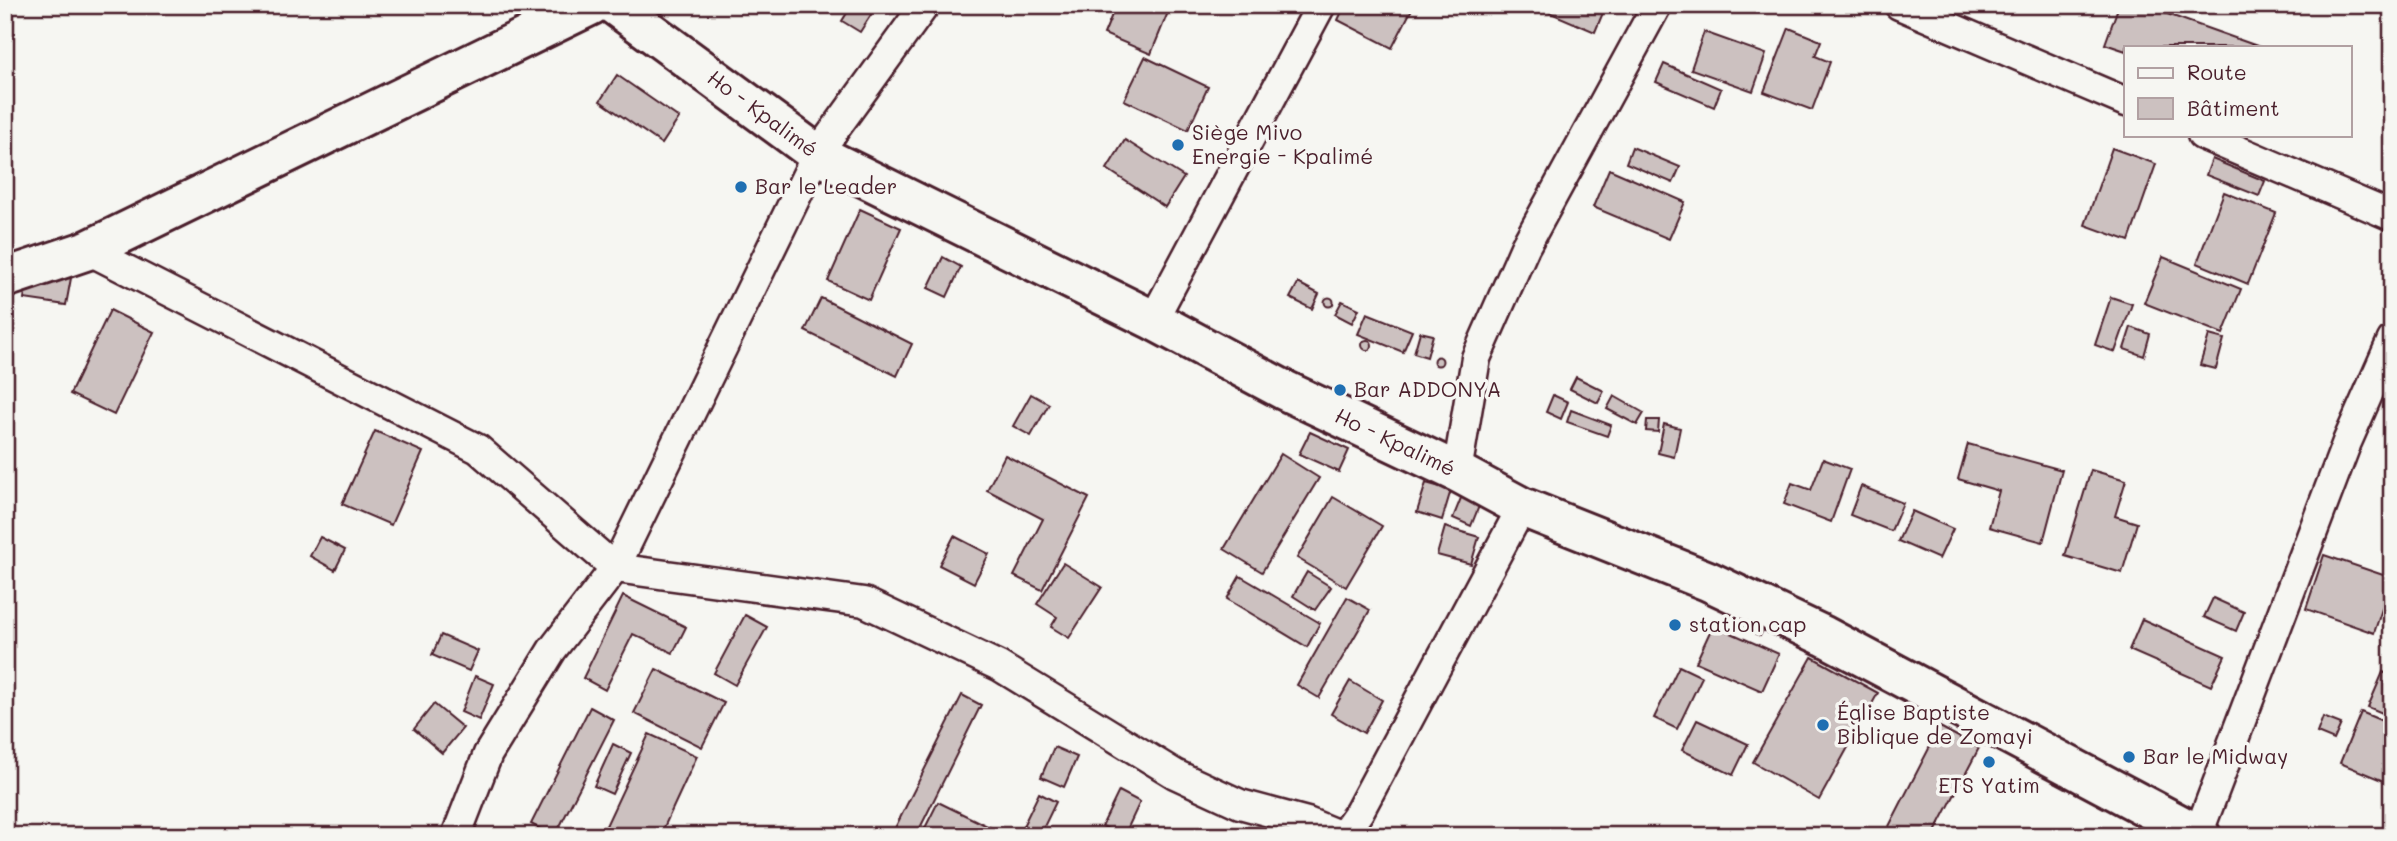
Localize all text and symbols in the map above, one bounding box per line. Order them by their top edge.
legend [2124,46,2352,136]
text: Route [2187,58,2247,85]
street label: Ho - Kpalimé [703,63,824,162]
text: Bâtiment [2187,94,2279,121]
place label: Siège Mivo Energie - Kpalimé [1192,118,1373,169]
marker: Siège Mivo Energie - Kpalimé [1170,137,1186,153]
place label: Bar le Leader [755,172,897,199]
marker: Bar le Leader [733,179,749,195]
place label: Bar ADDONYA [1354,375,1501,402]
marker: Bar ADDONYA [1332,382,1348,398]
street label: Ho - Kpalimé [1331,401,1460,481]
place label: station cap [1689,610,1806,637]
marker: station cap [1667,617,1683,633]
place label: Église Baptiste Biblique de Zomayi [1837,698,2033,749]
marker: Église Baptiste Biblique de Zomayi [1815,717,1831,733]
place label: Bar le Midway [2143,742,2288,769]
marker: Bar le Midway [2121,749,2137,765]
marker: ETS Yatim [1981,754,1997,770]
place label: ETS Yatim [1938,771,2040,798]

